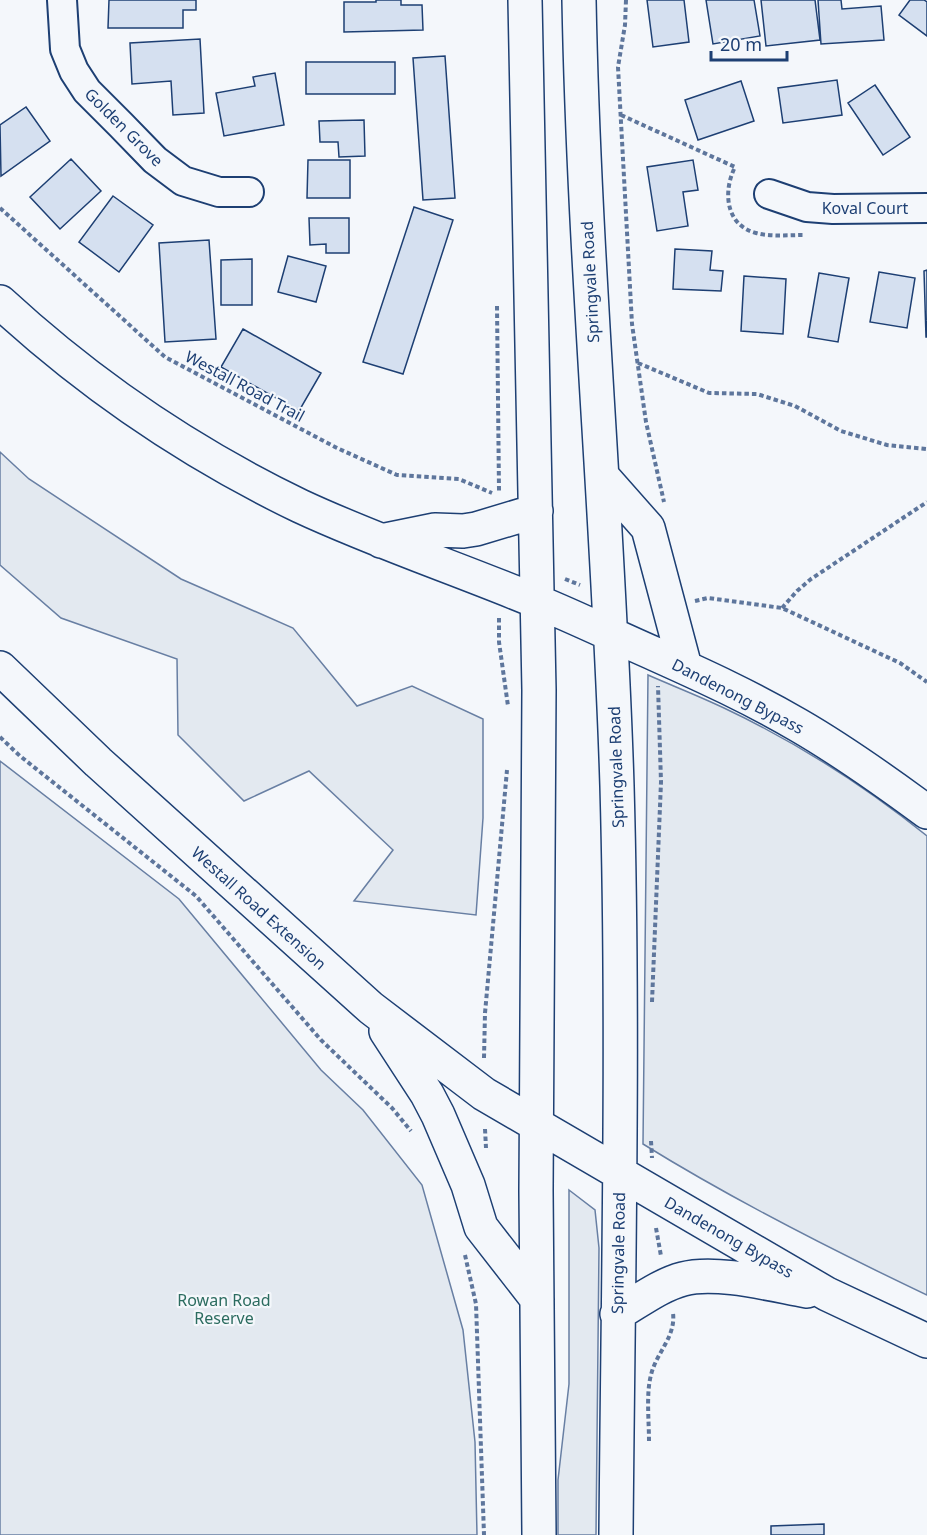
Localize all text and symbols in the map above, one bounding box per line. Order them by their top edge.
scale bar [711,24,788,62]
text: 20 m [720,32,762,56]
street label: Golden Grove [80,83,168,171]
street label: Koval Court [822,197,909,219]
street label: Springvale Road [576,221,604,343]
street label: Westall Road Trail [181,345,309,427]
street label: Dandenong Bypass [668,653,808,739]
street label: Springvale Road [603,706,629,828]
street label: Westall Road Extension [187,841,331,975]
street label: Dandenong Bypass [660,1191,798,1283]
street label: Springvale Road [606,1192,630,1314]
park label: Rowan Road Reserve [177,1289,271,1329]

